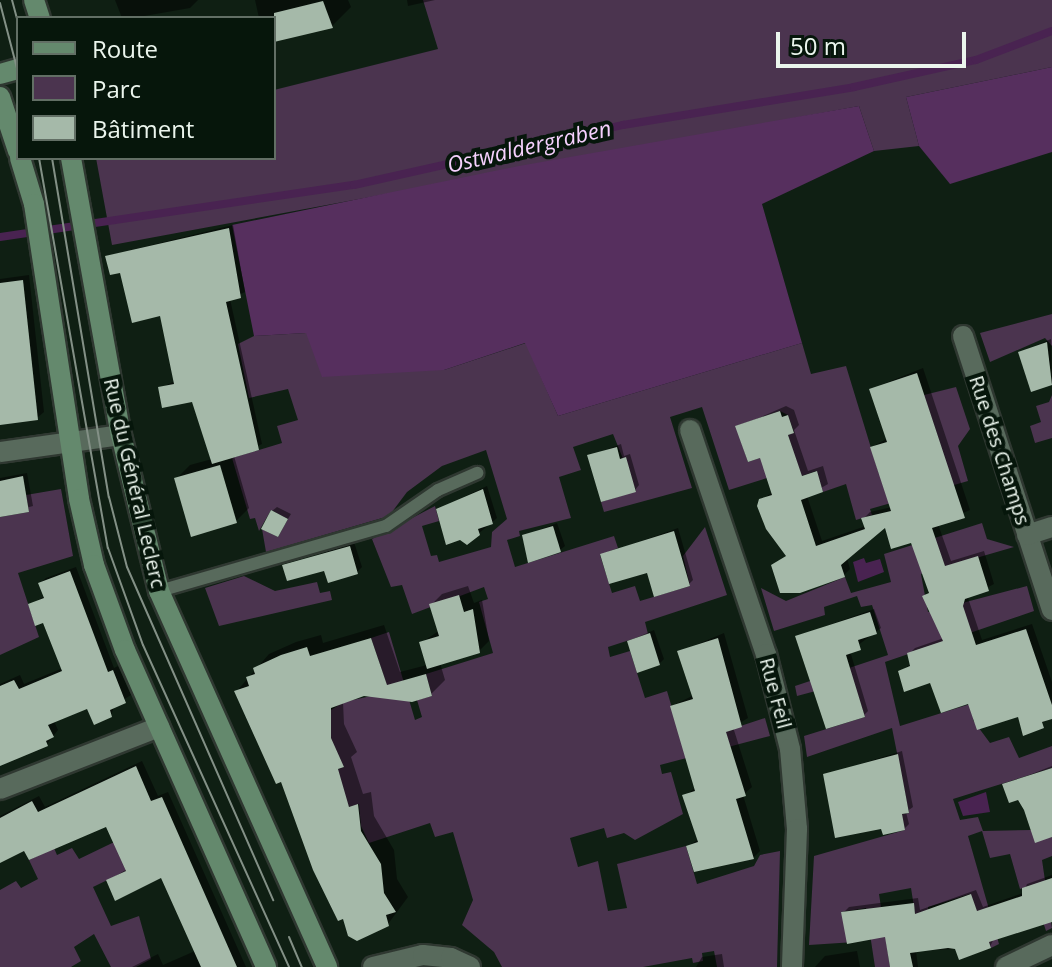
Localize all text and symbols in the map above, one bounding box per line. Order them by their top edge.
legend [16,16,276,160]
scale bar [780,16,970,66]
text: 50 m [790,29,846,62]
text: Route [92,32,158,65]
text: Parc [92,72,141,105]
text: Bâtiment [92,112,194,145]
water label: Ostwaldergraben [444,114,614,178]
street label: Rue des Champs [965,372,1035,528]
street label: Rue du Général Leclerc [99,376,171,590]
street label: Rue Feil [755,655,797,731]

